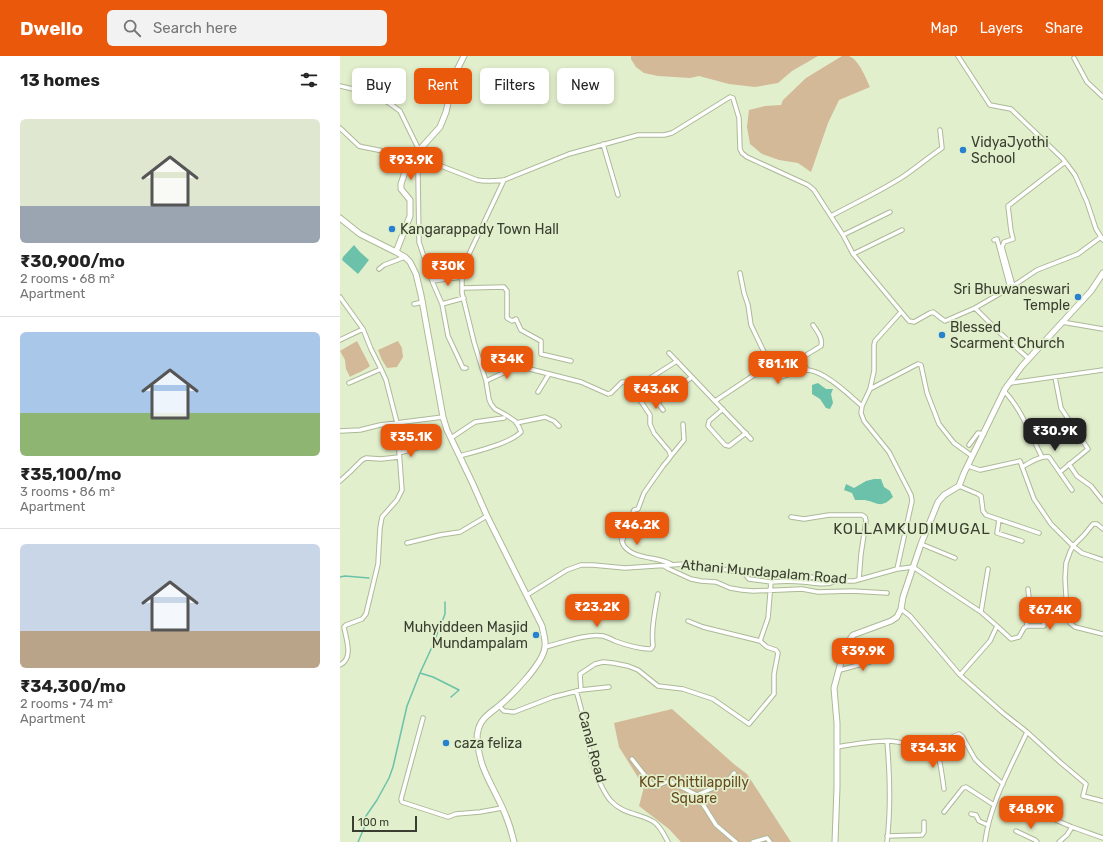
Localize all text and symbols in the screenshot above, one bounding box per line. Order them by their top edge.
search box [107,10,387,46]
text: Dwello [20,17,83,40]
icon: search [121,17,143,39]
text: Search here [153,19,237,37]
text: Map [931,20,958,37]
text: Layers [980,20,1023,37]
text: Share [1045,20,1083,37]
chip: Buy [352,68,406,104]
chip: Rent [414,68,472,104]
chip: Filters [480,68,549,104]
chip: New [557,68,614,104]
icon: filters [298,69,320,91]
text: 13 homes [20,70,100,90]
place label: VidyaJyothi School [971,134,1049,167]
icon: home [134,145,206,217]
marker: VidyaJyothi School [958,145,968,155]
pin: ₹93.9K [378,147,444,181]
text: ₹93.9K [389,152,433,167]
place label: Kangarappady Town Hall [400,221,559,238]
marker: Kangarappady Town Hall [387,224,397,234]
text: ₹30,900/mo [20,251,125,271]
pin: ₹30K [424,253,472,287]
text: ₹30K [431,258,465,273]
text: 2 rooms · 68 m² [20,271,115,286]
place label: Sri Bhuwaneswari Temple [953,281,1070,314]
text: Apartment [20,286,85,301]
marker: Sri Bhuwaneswari Temple [1073,292,1083,302]
place label: Blessed Scarment Church [950,319,1065,352]
marker: Blessed Scarment Church [937,330,947,340]
pin: ₹34K [483,346,531,380]
text: ₹34K [490,351,524,366]
pin: ₹81.1K [745,351,811,385]
text: ₹81.1K [758,356,799,371]
icon: home [134,358,206,430]
pin: ₹43.6K [623,376,689,410]
text: ₹43.6K [633,381,679,396]
pin: ₹30.9K [1022,418,1088,452]
text: ₹30.9K [1032,423,1078,438]
pin: ₹35.1K [378,424,444,458]
text: ₹35.1K [390,429,432,444]
text: ₹35,100/mo [20,464,121,484]
text: 3 rooms · 86 m² [20,484,115,499]
text: Apartment [20,499,85,514]
pin: ₹46.2K [604,512,670,546]
text: ₹46.2K [614,517,660,532]
district label: KOLLAMKUDIMUGAL [833,520,991,538]
street label: Athani Mundapalam Road [680,556,848,588]
icon: home [134,570,206,642]
pin: ₹23.2K [564,594,630,628]
pin: ₹67.4K [1017,597,1083,631]
text: ₹23.2K [574,599,620,614]
text: ₹67.4K [1028,602,1072,617]
place label: Muhyiddeen Masjid Mundampalam [404,619,528,652]
marker: Muhyiddeen Masjid Mundampalam [531,630,541,640]
pin: ₹39.9K [830,638,896,672]
text: ₹39.9K [841,643,885,658]
text: ₹34,300/mo [20,676,126,696]
text: 2 rooms · 74 m² [20,696,113,711]
street label: Canal Road [574,709,610,785]
text: Apartment [20,711,85,726]
place label: caza feliza [454,735,522,752]
pin: ₹34.3K [900,735,966,769]
marker: caza feliza [441,738,451,748]
text: ₹34.3K [910,740,956,755]
park label: KCF Chittilappilly Square [639,774,749,807]
pin: ₹48.9K [998,796,1064,830]
text: ₹48.9K [1008,801,1054,816]
scale bar [352,814,417,833]
text: 100 m [358,816,389,829]

